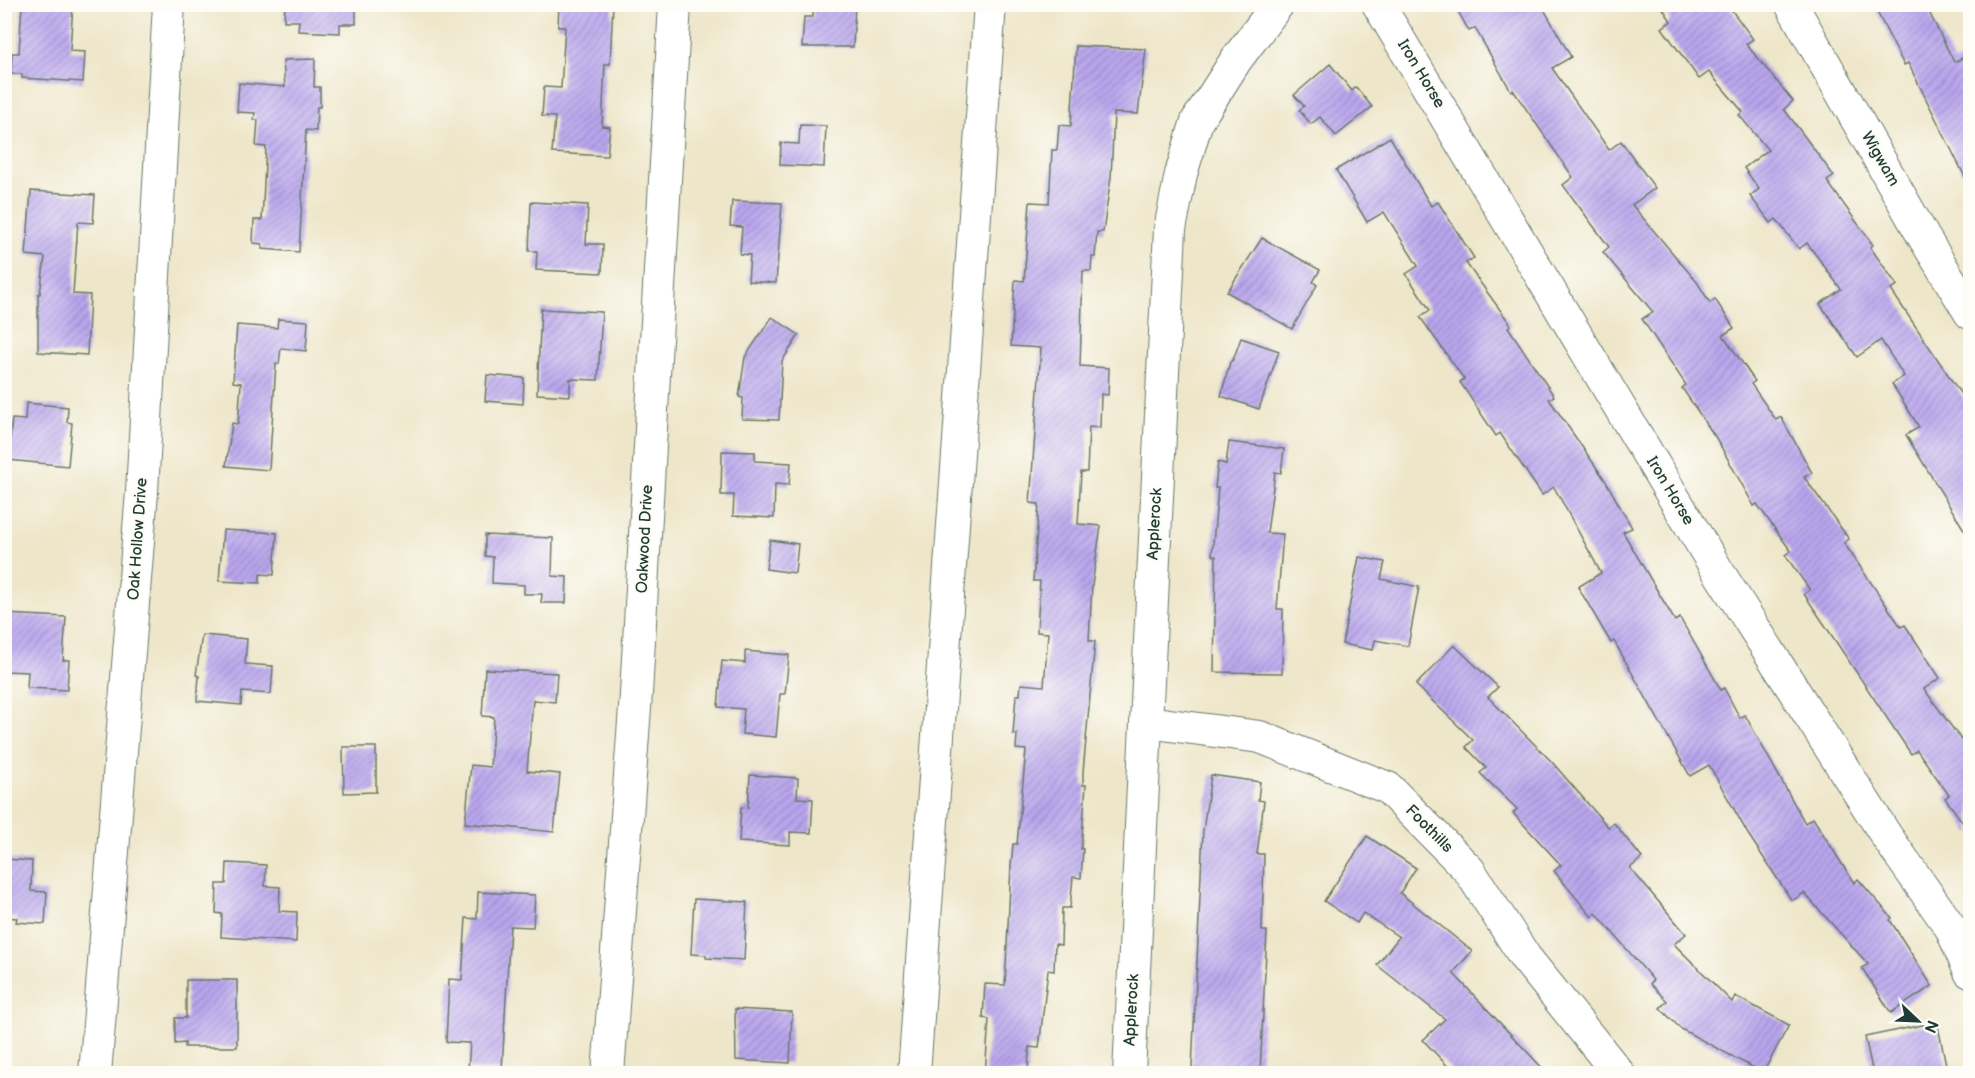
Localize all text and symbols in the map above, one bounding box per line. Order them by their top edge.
street label: Iron Horse [1393,36,1449,112]
street label: Wigwam [1857,128,1903,190]
street label: Iron Horse [1642,453,1698,529]
street label: Oak Hollow Drive [124,477,152,601]
street label: Oakwood Drive [633,484,657,594]
street label: Applerock [1144,487,1166,561]
street label: Foothills [1401,801,1457,857]
street label: Applerock [1121,973,1143,1047]
north arrow [1888,991,1948,1051]
text: N [1919,1017,1942,1036]

